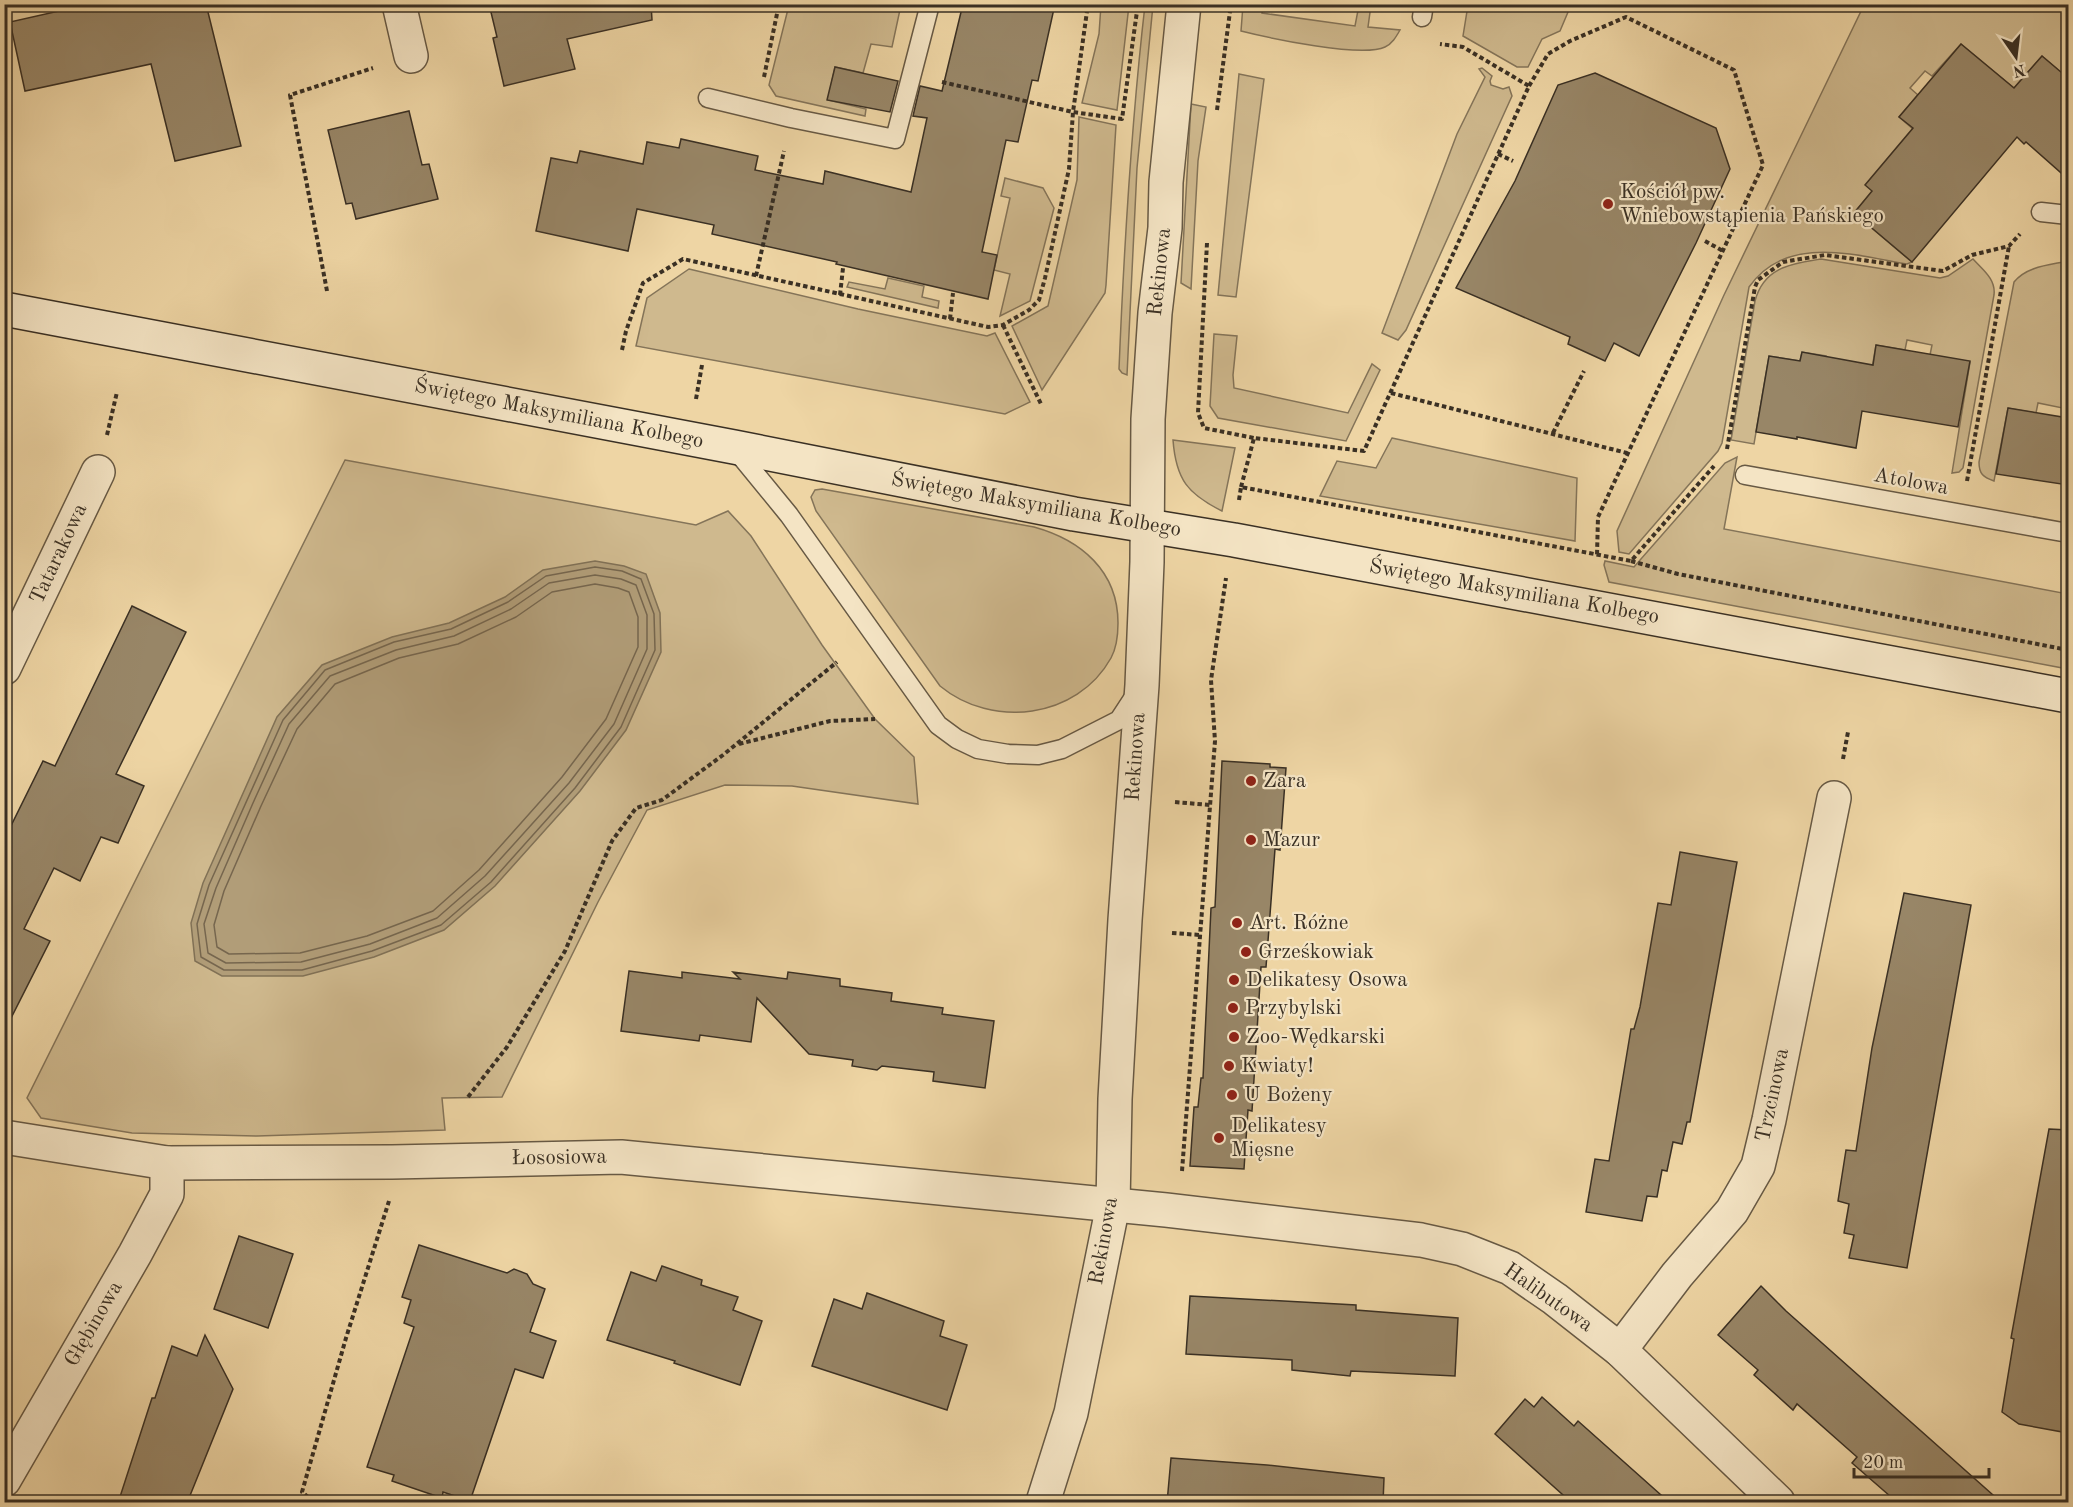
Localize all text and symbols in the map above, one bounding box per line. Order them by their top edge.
north arrow [1986,27,2046,87]
text: N [2011,60,2027,79]
place label: Kościół pw. Wniebowstąpienia Pańskiego [1620,182,1884,227]
marker: Kościół pw. Wniebowstąpienia Pańskiego [1601,197,1615,211]
street label: Rekinowa [1145,227,1175,317]
street label: Świętego Maksymiliana Kolbego [413,371,706,452]
street label: Świętego Maksymiliana Kolbego [889,464,1184,541]
street label: Atolowa [1872,465,1950,499]
street label: Tatarakowa [27,501,91,607]
street label: Świętego Maksymiliana Kolbego [1367,551,1662,628]
street label: Rekinowa [1122,712,1150,802]
place label: Zara [1263,771,1306,792]
marker: Zara [1244,774,1258,788]
place label: Mazur [1263,830,1320,851]
marker: Mazur [1244,833,1258,847]
place label: Art. Różne [1249,913,1348,934]
marker: Art. Różne [1230,916,1244,930]
place label: Grześkowiak [1258,942,1374,963]
marker: Grześkowiak [1239,945,1253,959]
place label: Delikatesy Osowa [1246,970,1408,991]
marker: Delikatesy Osowa [1227,973,1241,987]
place label: Przybylski [1245,998,1342,1019]
marker: Przybylski [1226,1001,1240,1015]
place label: Zoo-Wędkarski [1246,1027,1385,1048]
marker: Zoo-Wędkarski [1227,1030,1241,1044]
street label: Trzcinowa [1753,1046,1793,1144]
place label: Kwiaty! [1241,1056,1314,1077]
marker: Kwiaty! [1222,1059,1236,1073]
place label: U Bożeny [1244,1085,1333,1106]
marker: U Bożeny [1225,1088,1239,1102]
place label: Delikatesy Mięsne [1231,1116,1327,1161]
marker: Delikatesy Mięsne [1212,1131,1226,1145]
street label: Łososiowa [511,1147,607,1169]
street label: Rekinowa [1086,1195,1122,1287]
street label: Halibutowa [1500,1260,1596,1336]
street label: Głębinowa [61,1278,127,1370]
scale bar [1854,1441,1989,1479]
text: 20 m [1863,1454,1903,1472]

